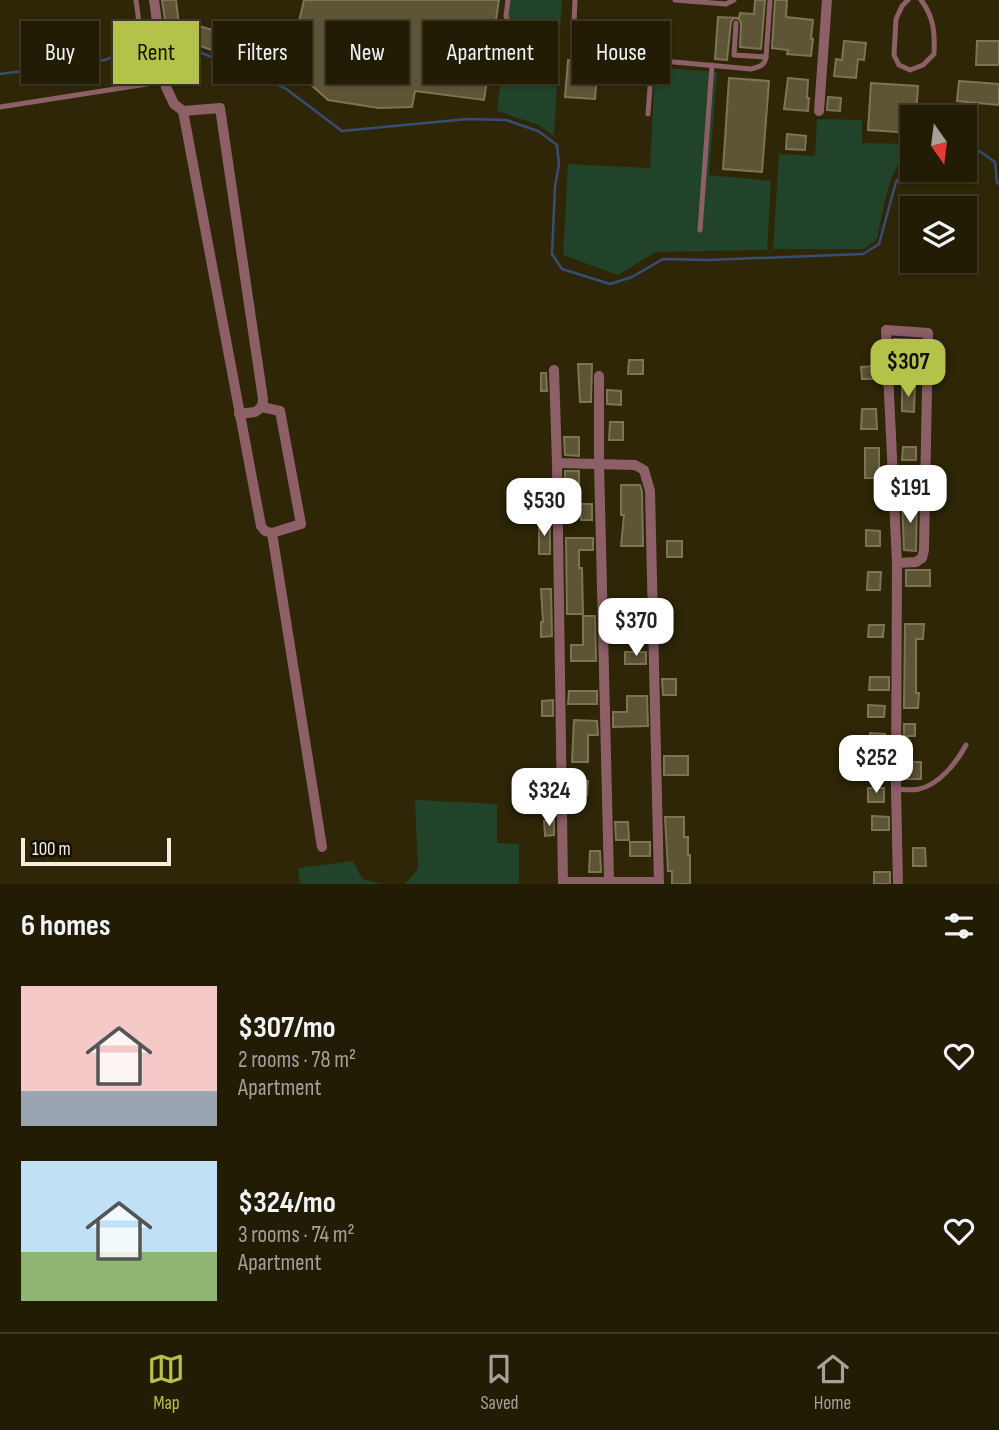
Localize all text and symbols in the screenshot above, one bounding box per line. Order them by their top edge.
chip: Buy [21,21,99,84]
chip: Rent [113,21,199,84]
chip: Filters [213,21,312,84]
chip: New [326,21,409,84]
chip: Apartment [423,21,558,84]
chip: House [572,21,670,84]
north arrow [900,105,976,182]
map controls [900,105,977,273]
button: layers [900,196,977,273]
pin: $307 [867,340,949,399]
text: $307 [886,348,930,376]
pin: $191 [869,466,951,525]
text: $191 [890,474,930,502]
pin: $530 [503,478,585,538]
text: $530 [522,487,566,515]
pin: $370 [595,598,677,658]
text: $370 [615,607,657,635]
pin: $252 [835,736,917,795]
text: $252 [855,744,897,772]
pin: $324 [508,768,590,828]
text: $324 [528,777,570,805]
scale bar [21,835,172,867]
text: 100 m [32,838,71,861]
icon: filters [940,907,978,945]
text: 6 homes [21,908,110,944]
text: $307/mo [238,1010,336,1046]
icon: home [77,1014,161,1098]
icon: heart [940,1037,978,1075]
text: 2 rooms · 78 m² [238,1046,356,1074]
text: Apartment [238,1074,322,1102]
text: $324/mo [238,1185,336,1221]
icon: home [77,1189,161,1273]
icon: heart [940,1212,978,1250]
text: 3 rooms · 74 m² [238,1221,355,1249]
text: Apartment [238,1249,322,1277]
tab: Map [147,1350,185,1415]
tab: Saved [480,1350,519,1415]
tab: Home [814,1350,852,1415]

